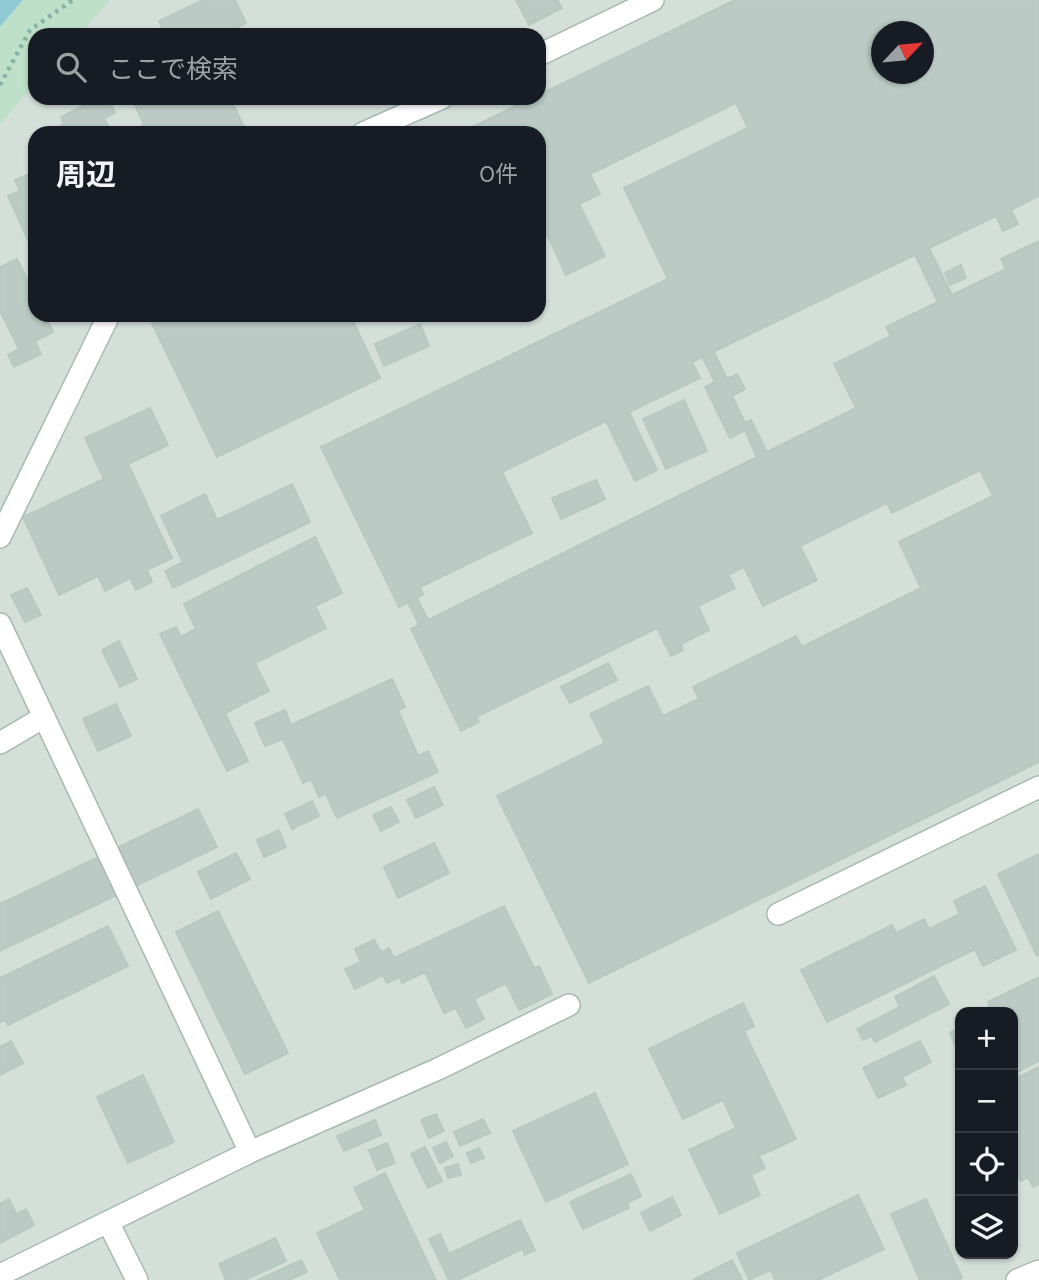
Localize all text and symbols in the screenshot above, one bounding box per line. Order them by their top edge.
north arrow [871,21,934,84]
search box [28,28,546,105]
icon: search [52,48,90,86]
text: ここで検索 [108,52,238,86]
text: 周辺 [56,155,116,194]
text: 0件 [479,159,518,189]
map controls [955,1007,1018,1259]
button: + [955,1007,1018,1070]
button: − [955,1070,1018,1133]
button: locate [955,1133,1018,1196]
button: layers [955,1196,1018,1259]

